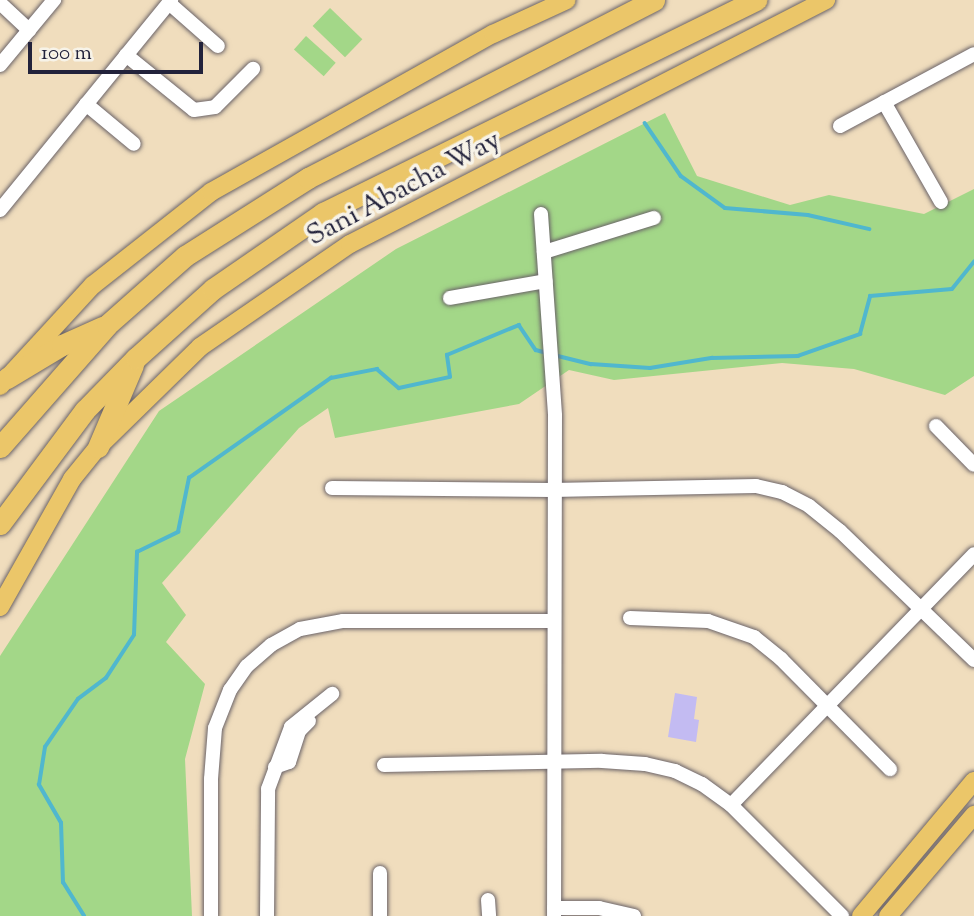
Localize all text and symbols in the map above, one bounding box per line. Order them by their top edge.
scale bar [32,28,206,72]
text: 100 m [41,39,92,69]
street label: Sani Abacha Way [302,124,506,254]

